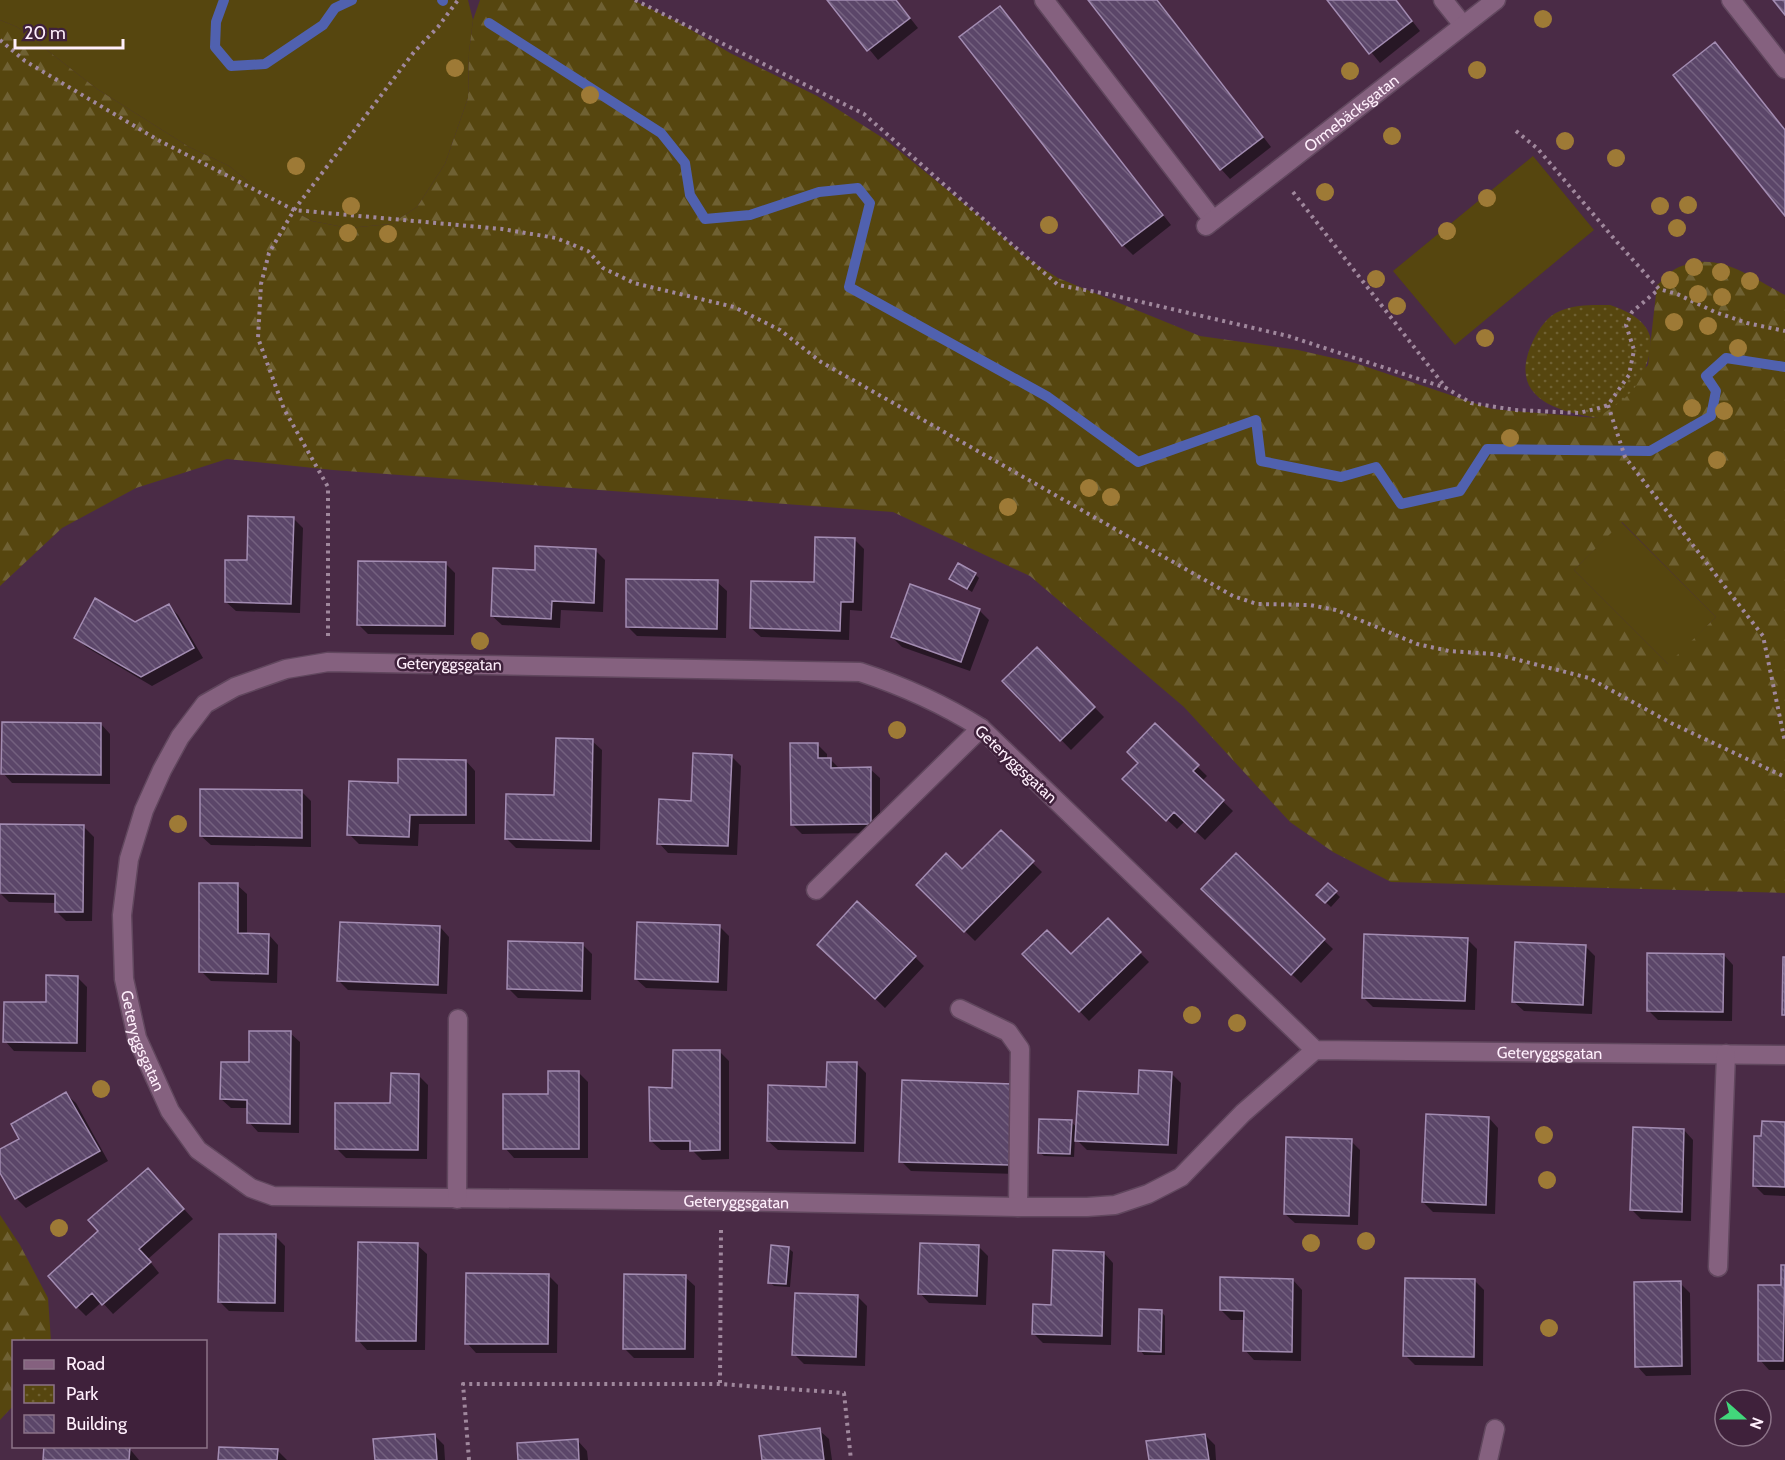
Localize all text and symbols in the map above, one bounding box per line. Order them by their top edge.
scale bar [15,12,123,50]
text: 20 m [24,22,66,44]
street label: Ormebäcksgatan [1300,70,1402,156]
street label: Geteryggsgatan [396,654,502,674]
street label: Geteryggsgatan [971,721,1061,807]
street label: Geteryggsgatan [117,988,169,1094]
street label: Geteryggsgatan [1497,1042,1603,1063]
street label: Geteryggsgatan [684,1191,789,1212]
legend [12,1340,207,1448]
text: Road [66,1353,105,1375]
text: Park [66,1383,99,1405]
north arrow [1713,1388,1773,1448]
text: Building [66,1413,128,1435]
text: N [1746,1415,1767,1432]

